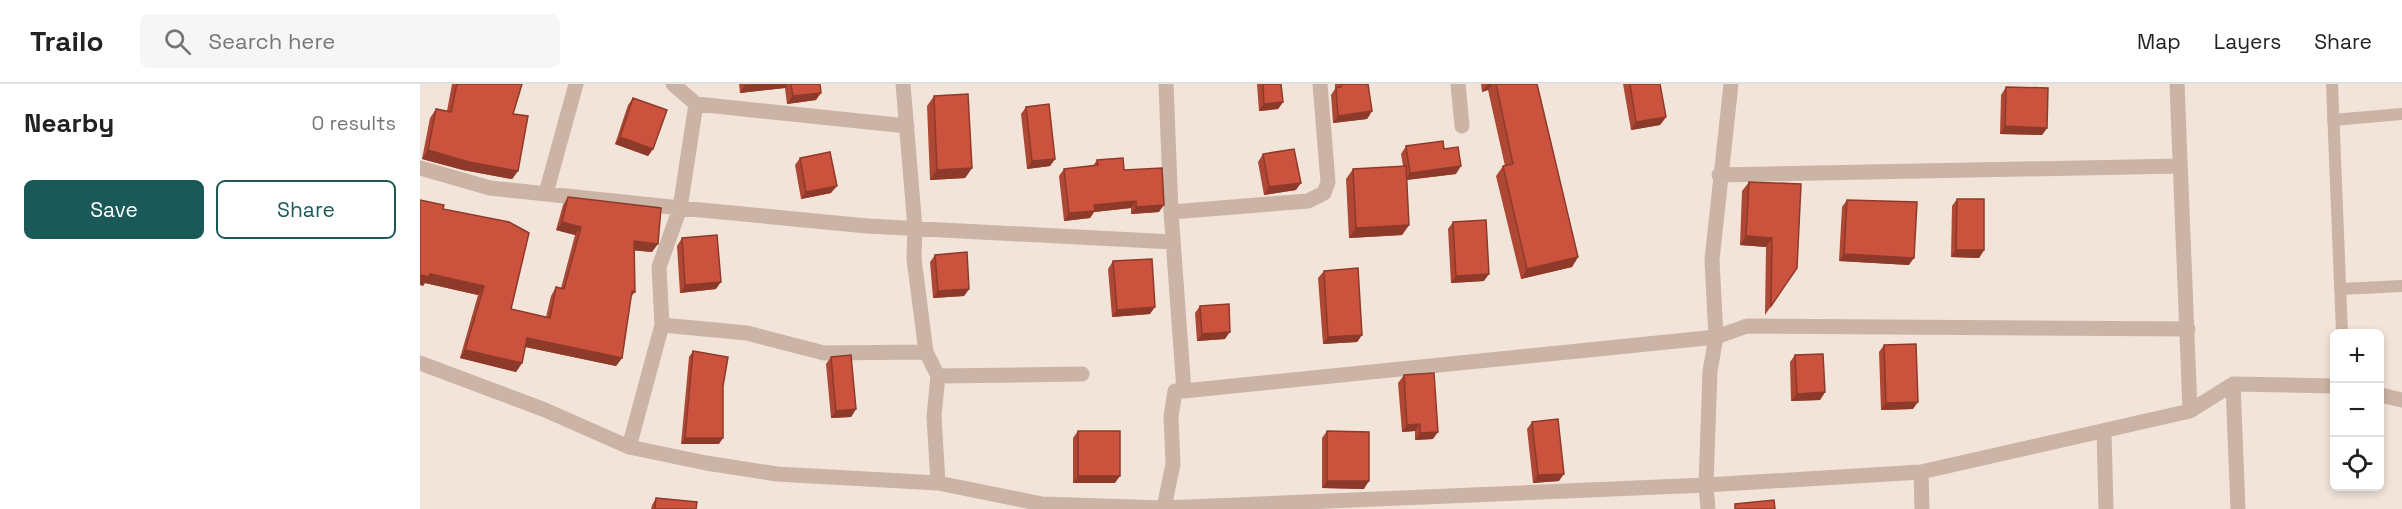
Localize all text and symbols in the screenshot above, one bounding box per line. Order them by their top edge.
search box [140,14,560,68]
text: Trailo [30,23,104,59]
icon: search [161,25,194,58]
text: Search here [209,27,335,55]
text: Map [2137,28,2181,55]
text: Layers [2214,28,2281,55]
text: Share [2314,28,2372,55]
text: Nearby [24,106,114,140]
text: 0 results [312,110,396,136]
button: Save [24,180,204,239]
button: Share [216,180,396,239]
map controls [2330,329,2384,491]
button: + [2330,329,2384,383]
button: − [2330,383,2384,437]
button: locate [2330,437,2384,491]

